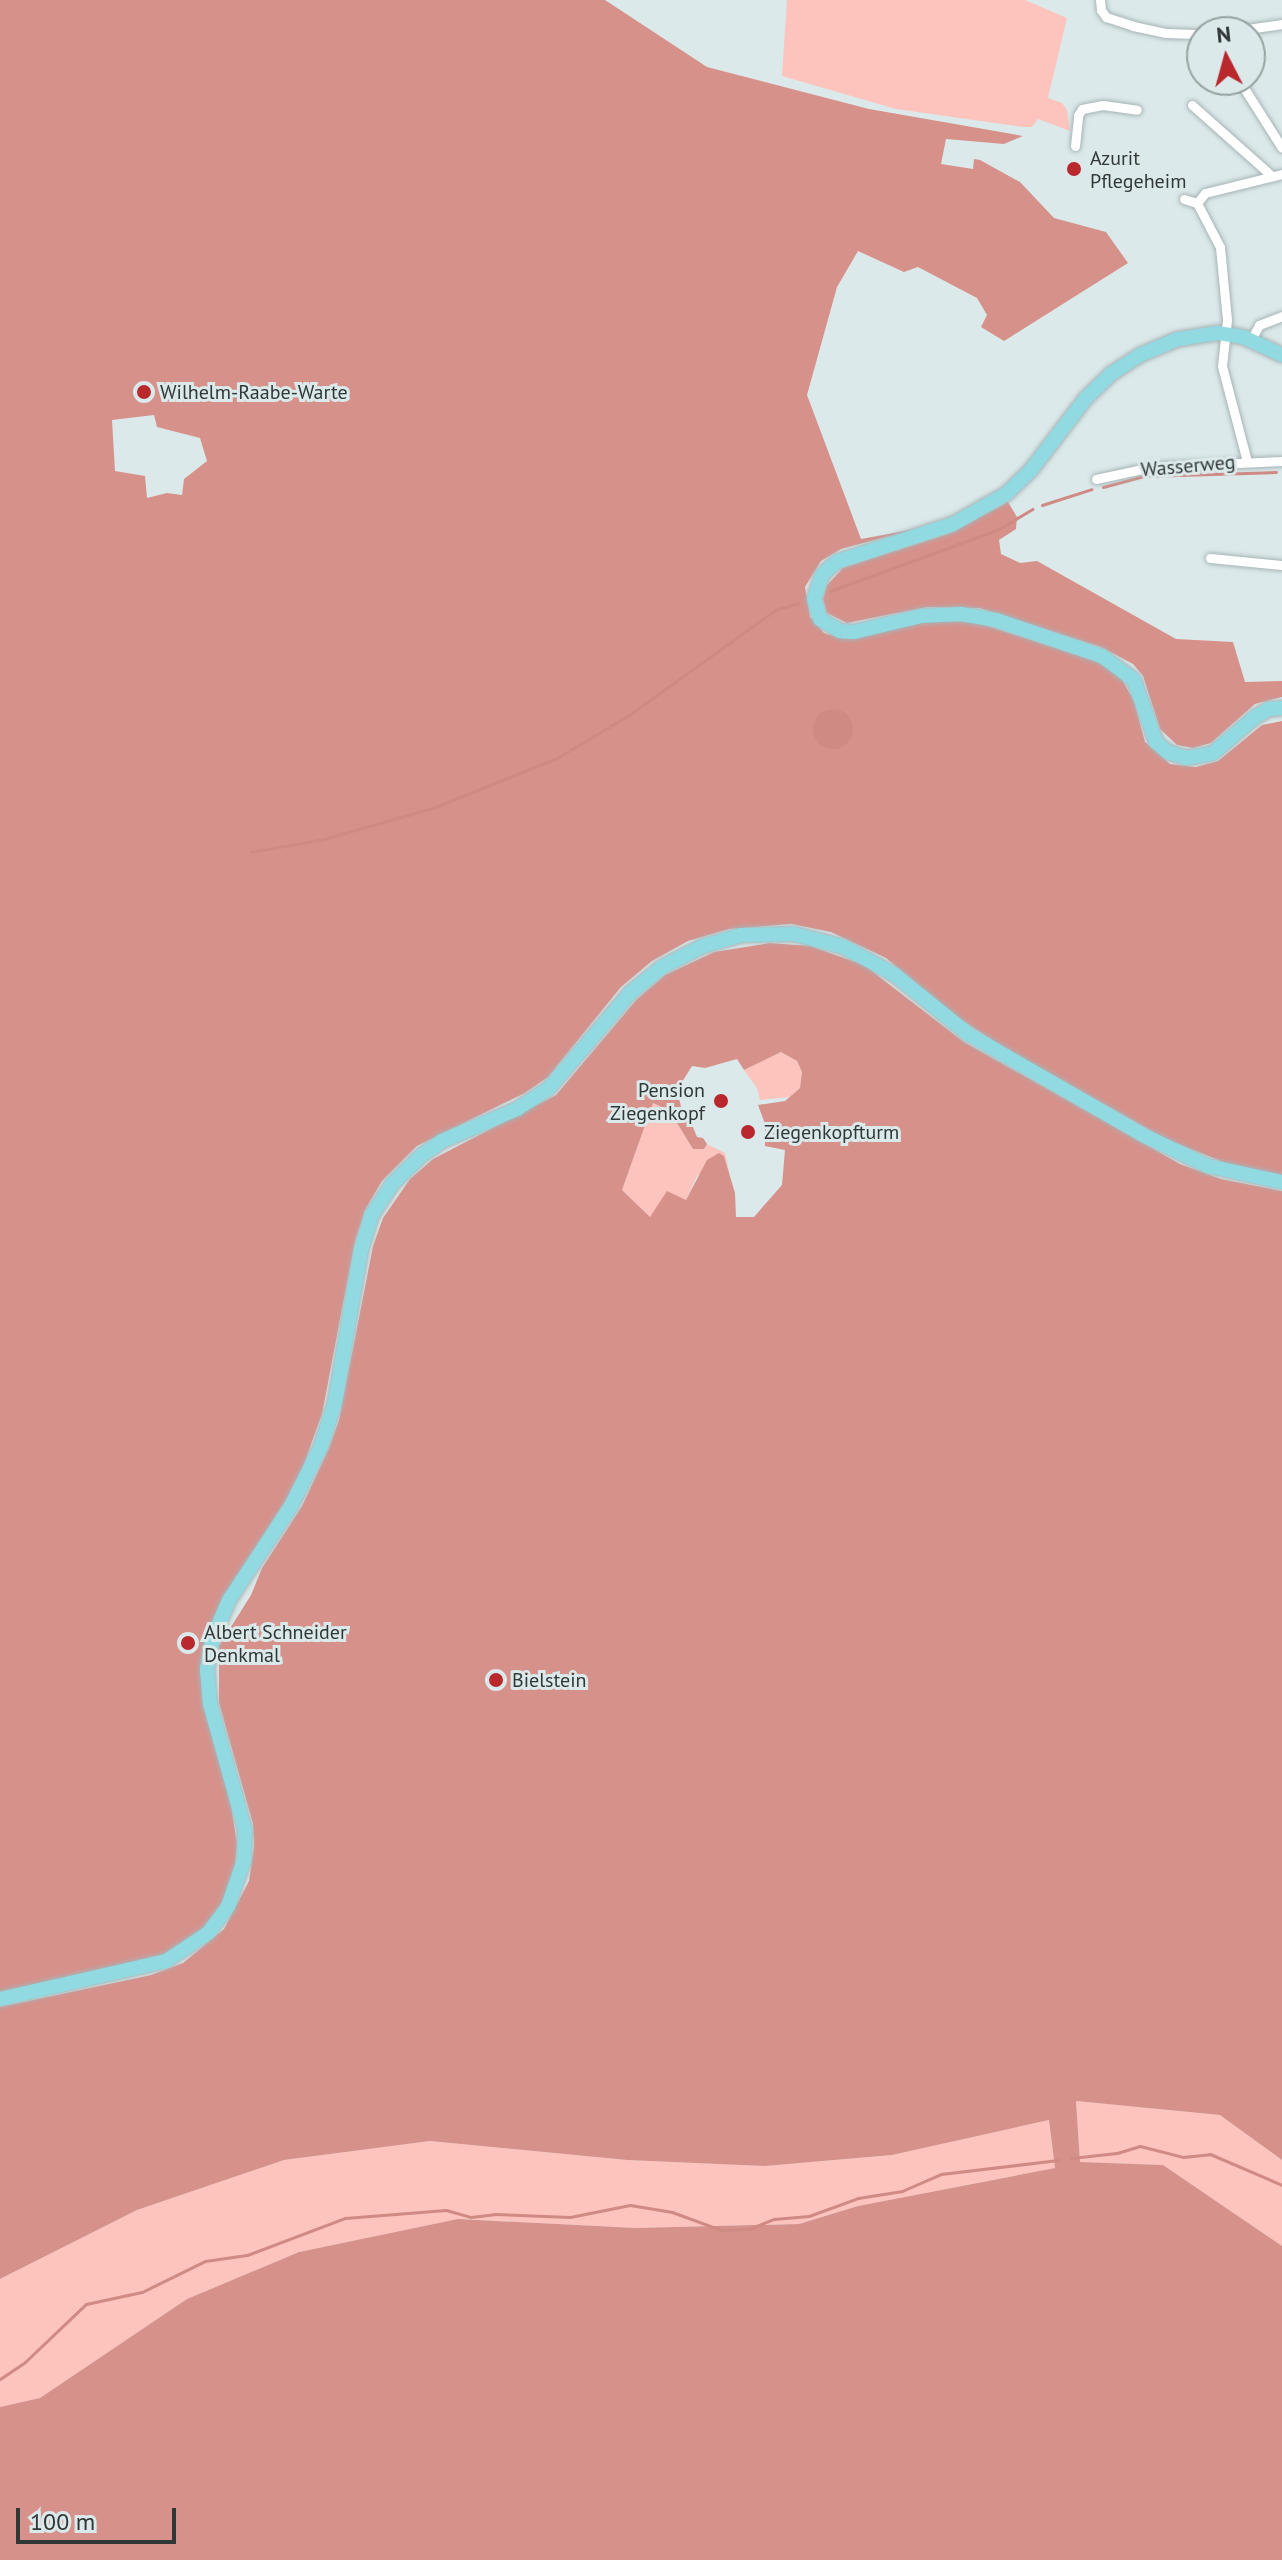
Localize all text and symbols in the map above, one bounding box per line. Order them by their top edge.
north arrow [1186,16,1266,96]
text: N [1215,19,1232,49]
place label: Azurit Pflegeheim [1090,146,1186,193]
marker: Azurit Pflegeheim [1065,160,1083,178]
place label: Wilhelm-Raabe-Warte [160,380,348,404]
marker: Wilhelm-Raabe-Warte [135,383,153,401]
street label: Wasserweg [1140,450,1236,482]
place label: Pension Ziegenkopf [610,1078,705,1125]
marker: Pension Ziegenkopf [712,1092,730,1110]
place label: Ziegenkopfturm [764,1120,899,1144]
marker: Ziegenkopfturm [739,1123,757,1141]
place label: Albert Schneider Denkmal [204,1620,347,1667]
marker: Albert Schneider Denkmal [179,1634,197,1652]
place label: Bielstein [512,1668,586,1692]
marker: Bielstein [487,1671,505,1689]
scale bar [20,2492,180,2542]
text: 100 m [30,2506,95,2537]

